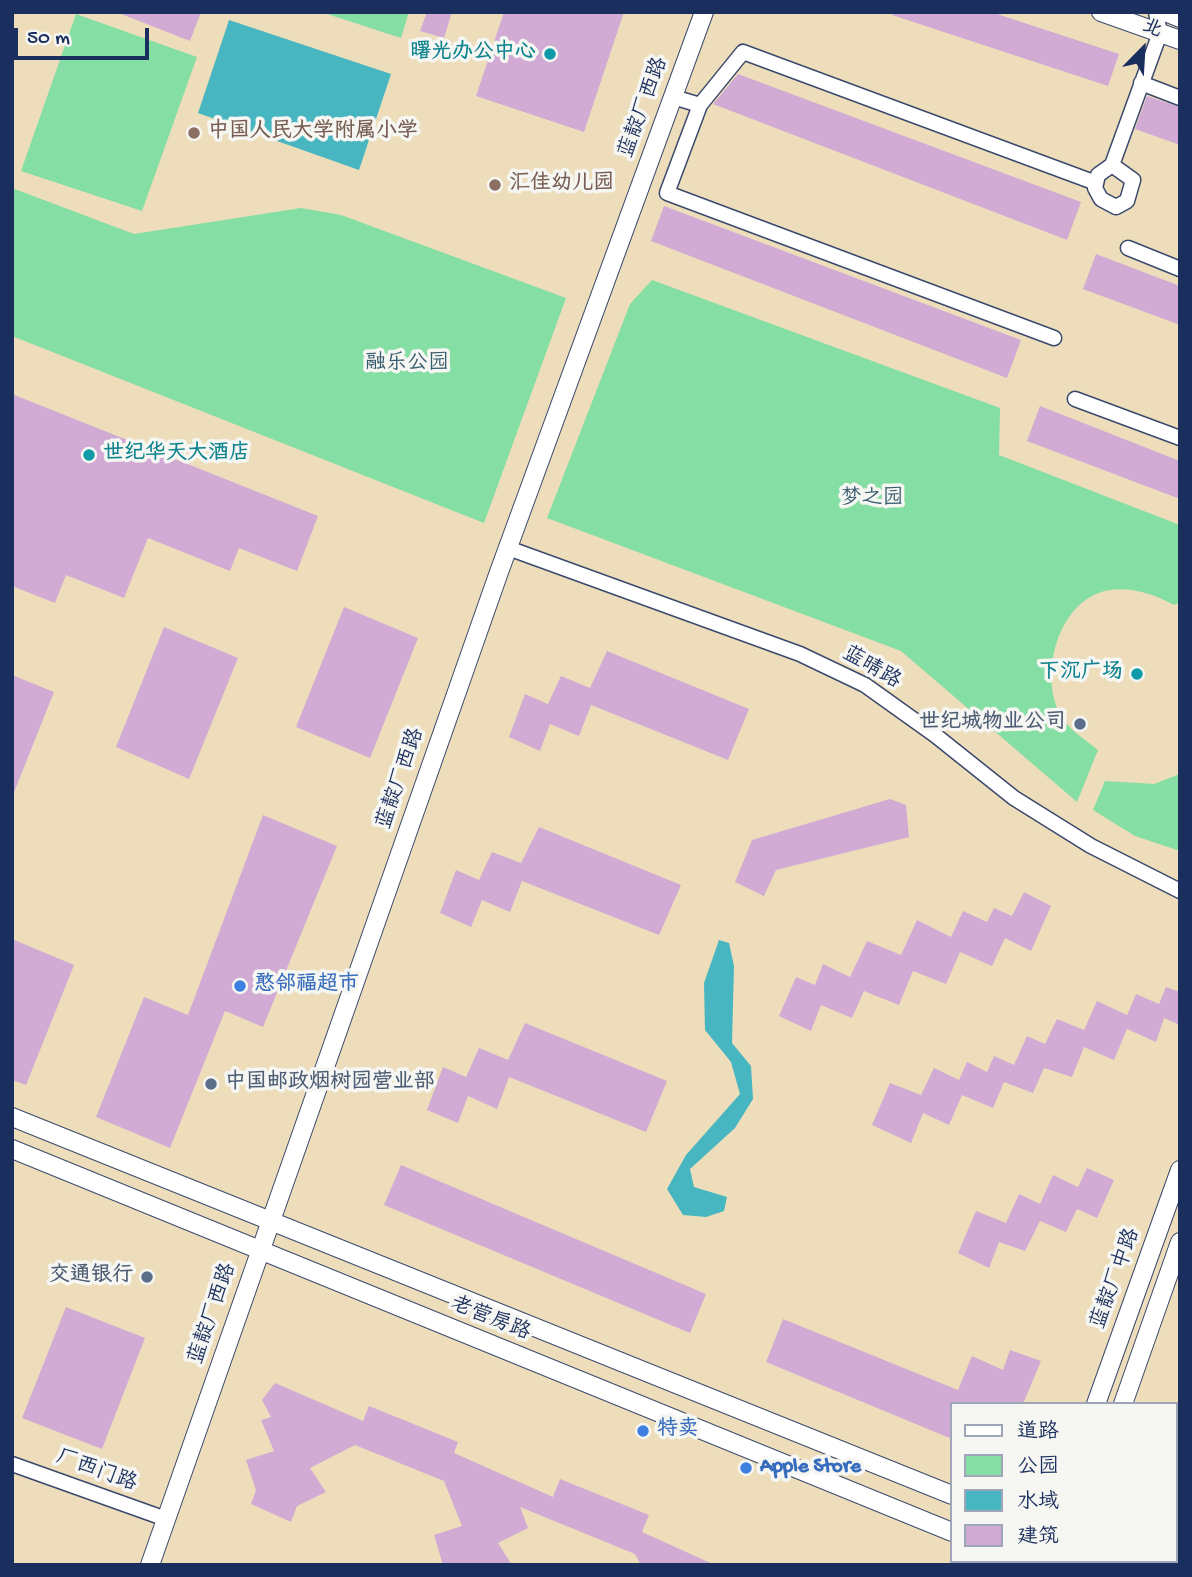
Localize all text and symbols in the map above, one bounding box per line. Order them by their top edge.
scale bar [18,14,152,58]
north arrow [1108,14,1178,84]
text: 北 [1138,15,1165,44]
text: 50 m [27,27,70,52]
place label: 曙光办公中心 [410,41,536,67]
marker: 曙光办公中心 [542,46,558,62]
street label: 蓝靛厂西路 [615,54,675,162]
place label: 中国人民大学附属小学 [208,120,418,146]
marker: 中国人民大学附属小学 [186,125,202,141]
place label: 汇佳幼儿园 [509,172,614,198]
marker: 汇佳幼儿园 [487,177,503,193]
park label: 融乐公园 [365,352,449,378]
place label: 世纪华天大酒店 [103,442,250,468]
marker: 世纪华天大酒店 [81,447,97,463]
park label: 梦之园 [841,487,903,513]
street label: 蓝晴路 [837,642,905,696]
place label: 下沉广场 [1039,661,1123,687]
marker: 下沉广场 [1129,666,1145,682]
place label: 世纪城物业公司 [919,711,1066,737]
marker: 世纪城物业公司 [1072,716,1088,732]
street label: 蓝靛厂西路 [373,725,431,833]
place label: 憨邻福超市 [254,973,359,999]
marker: 憨邻福超市 [232,978,248,994]
place label: 中国邮政烟树园营业部 [225,1071,435,1097]
marker: 中国邮政烟树园营业部 [203,1076,219,1092]
street label: 蓝靛厂中路 [1087,1225,1147,1333]
street label: 蓝靛厂西路 [185,1260,243,1368]
place label: 交通银行 [49,1264,133,1290]
marker: 交通银行 [139,1269,155,1285]
street label: 老营房路 [446,1293,534,1347]
legend [950,1402,1178,1563]
place label: 特卖 [657,1418,699,1444]
text: 道路 [1017,1421,1059,1446]
marker: 特卖 [635,1423,651,1439]
street label: 厂西门路 [52,1446,140,1498]
place label: Apple Store [760,1455,861,1481]
text: 公园 [1017,1456,1059,1481]
marker: Apple Store [738,1460,754,1476]
text: 水域 [1017,1491,1059,1516]
text: 建筑 [1017,1526,1059,1551]

